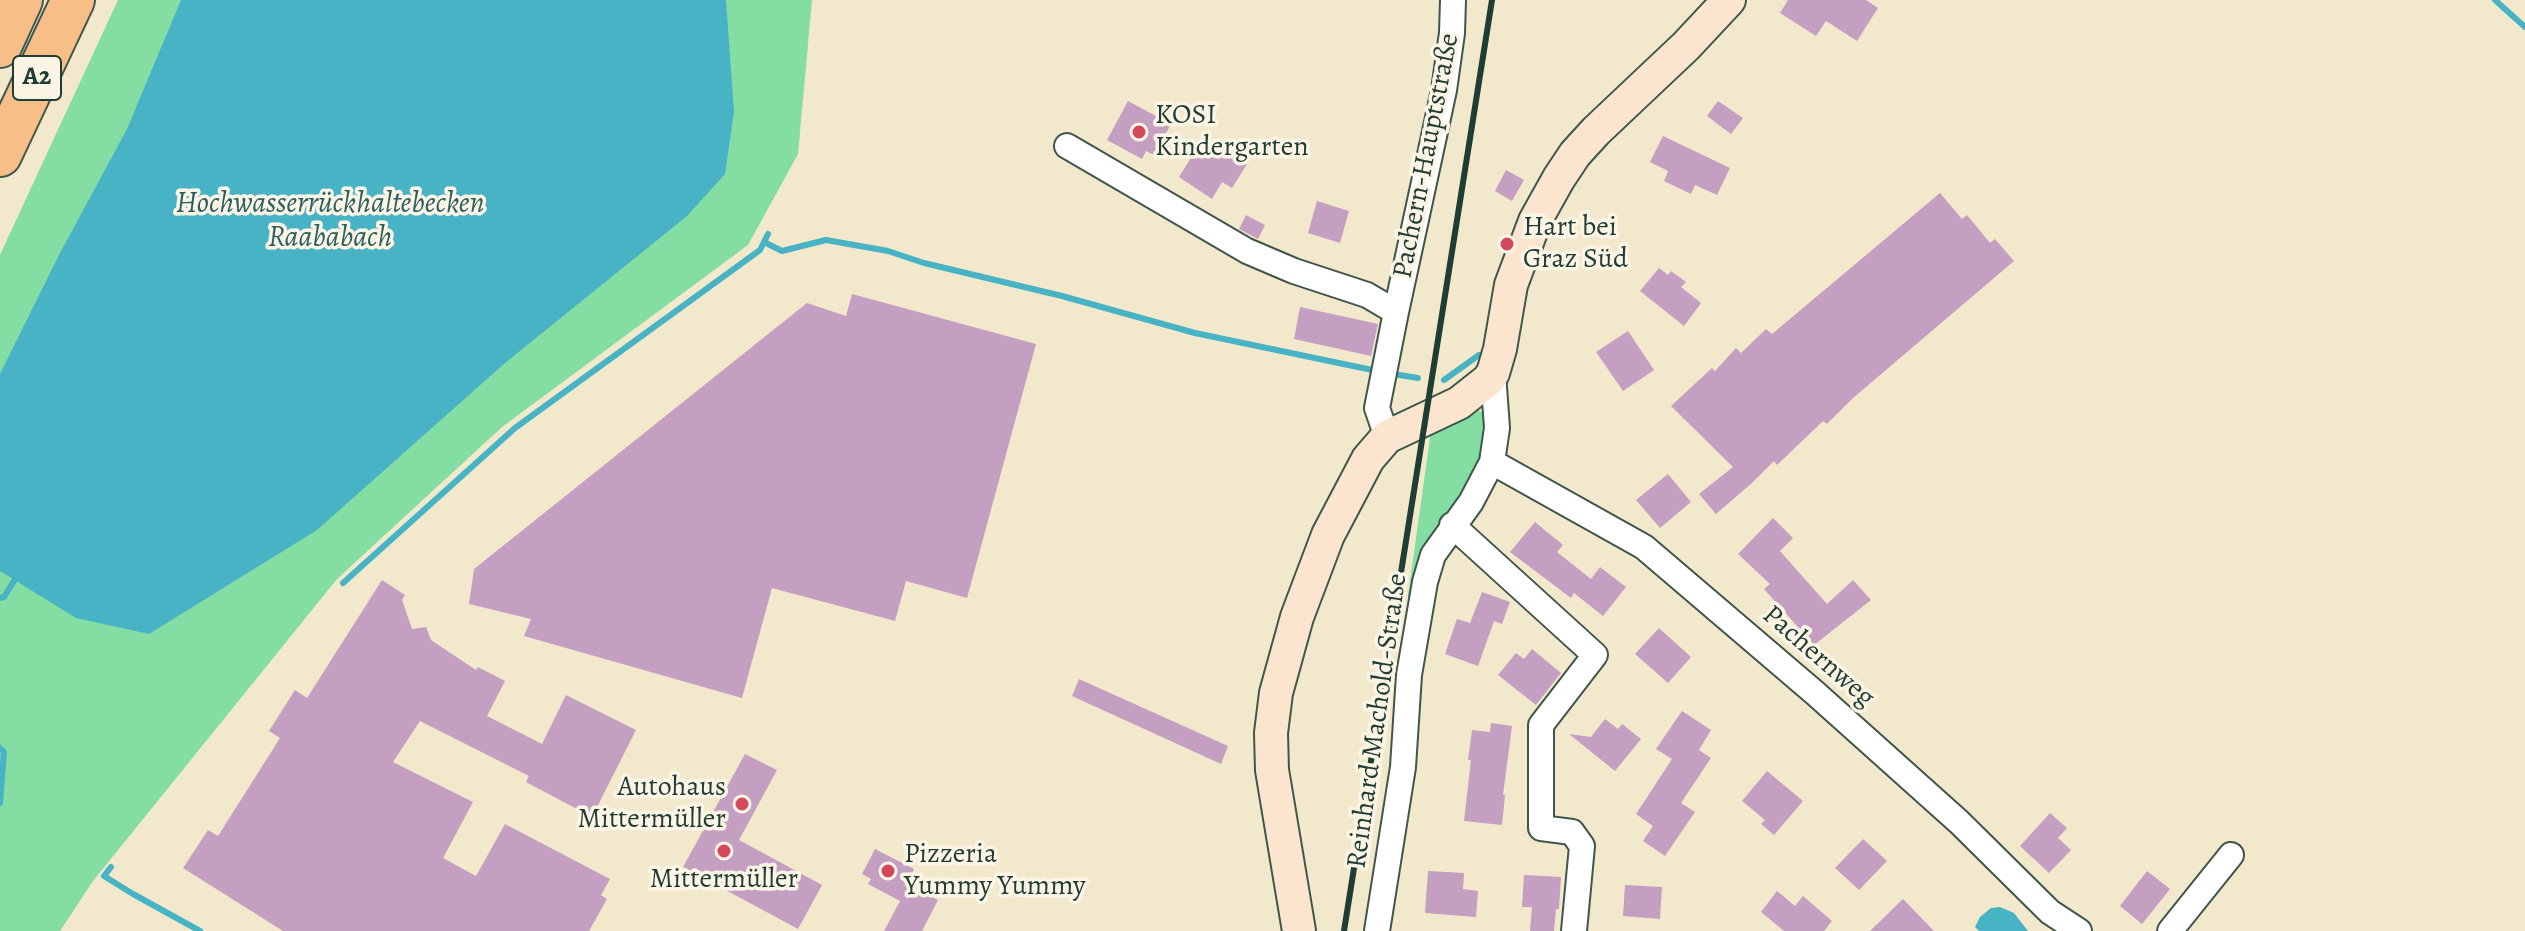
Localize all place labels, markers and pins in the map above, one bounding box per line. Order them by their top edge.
place label: KOSI Kindergarten [1155,99,1309,165]
marker: KOSI Kindergarten [1130,123,1148,141]
place label: Hart bei Graz Süd [1523,211,1628,277]
marker: Hart bei Graz Süd [1498,235,1516,253]
place label: Autohaus Mittermüller [578,771,726,837]
marker: Autohaus Mittermüller [733,795,751,813]
place label: Pizzeria Yummy Yummy [904,838,1085,904]
marker: Mittermüller [715,842,733,860]
marker: Pizzeria Yummy Yummy [879,862,897,880]
place label: Mittermüller [650,863,798,897]

